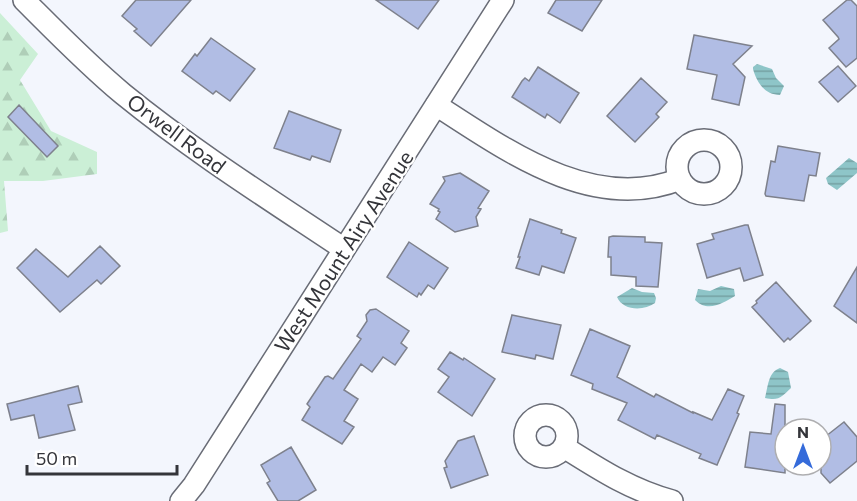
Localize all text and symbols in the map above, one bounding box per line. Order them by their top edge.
street label: Orwell Road [123,88,231,178]
street label: West Mount Airy Avenue [268,146,418,356]
north arrow [773,417,833,477]
text: N [797,422,809,441]
scale bar [27,438,177,476]
text: 50 m [36,447,77,469]

